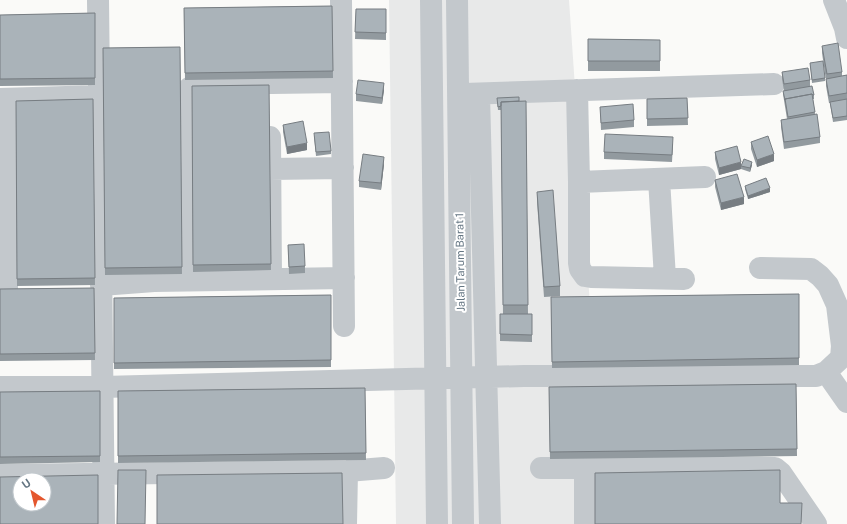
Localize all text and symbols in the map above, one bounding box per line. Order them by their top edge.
street label: Jalan Tarum Barat 1 [453,213,467,311]
north arrow [12,472,52,512]
text: U [20,477,33,491]

